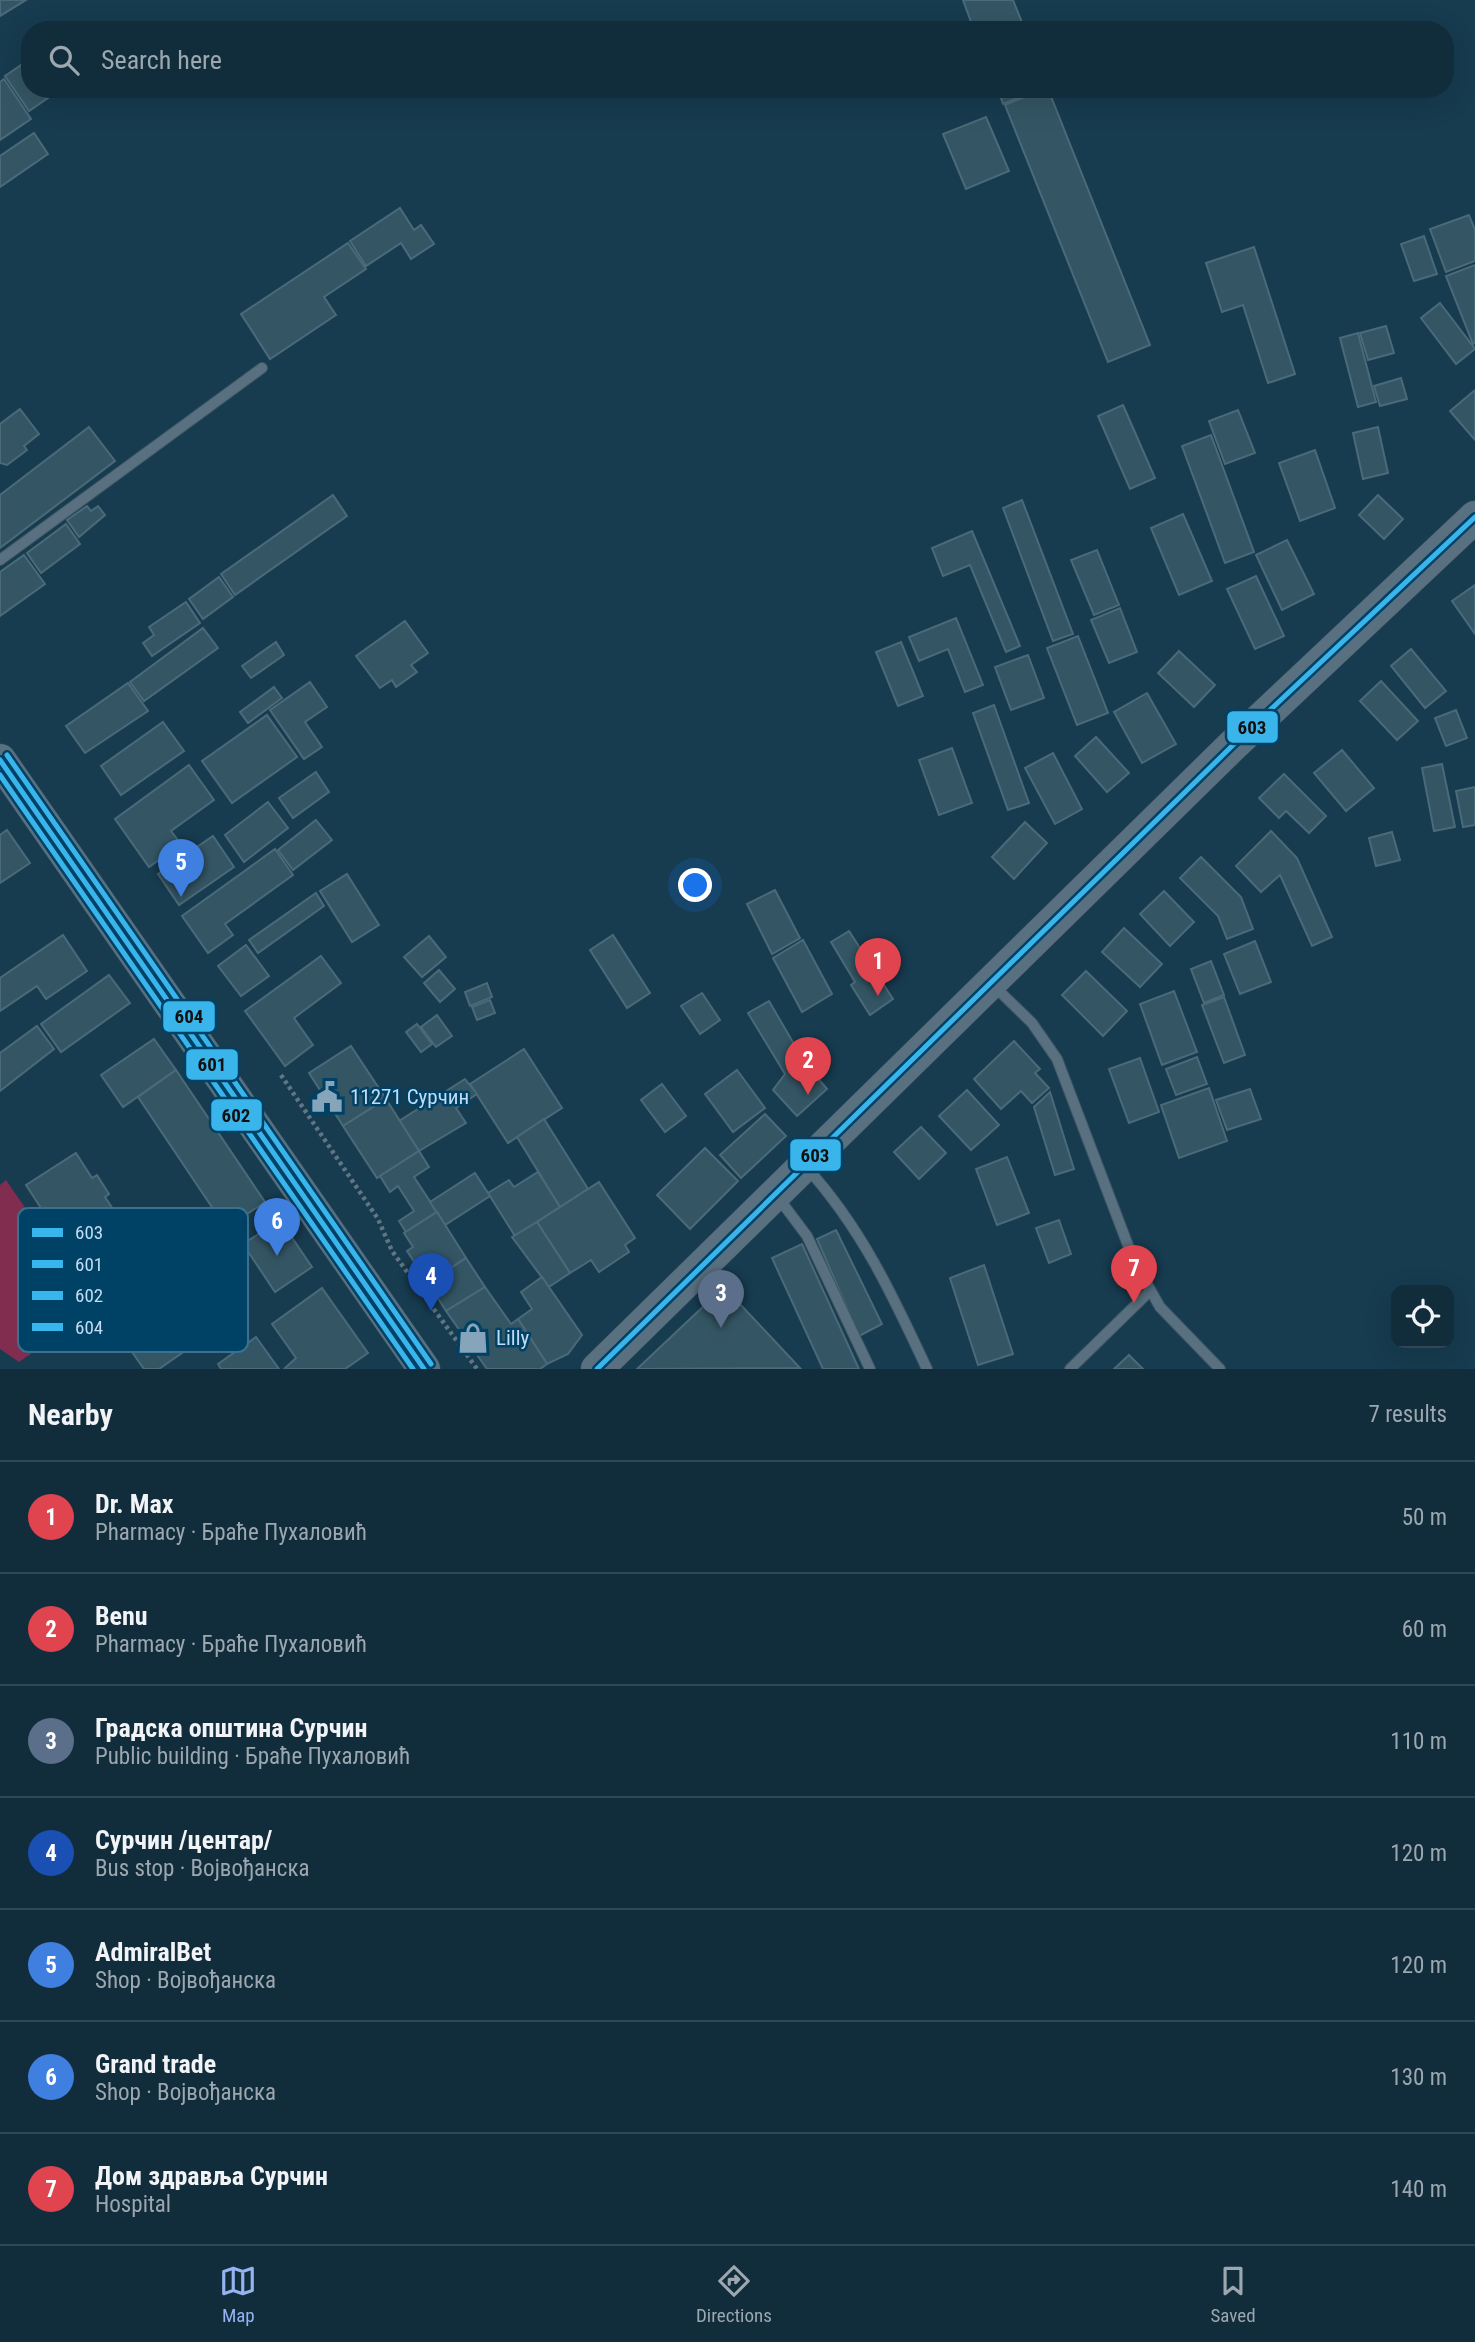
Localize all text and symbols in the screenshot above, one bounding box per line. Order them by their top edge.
search box [21,21,1454,98]
icon: search [45,41,83,79]
text: Search here [101,45,222,75]
line badge: 603 [1226,710,1279,744]
text: 603 [1238,716,1266,739]
pin: 5 [158,839,204,897]
your location [678,868,712,902]
pin: 1 [855,938,901,996]
line badge: 604 [162,1000,216,1033]
text: 604 [175,1005,203,1028]
pin: 2 [785,1037,831,1095]
line badge: 601 [185,1048,239,1081]
text: 601 [198,1053,226,1076]
public building icon: 11271 Сурчин [310,1080,344,1114]
place label: 11271 Сурчин [350,1085,469,1109]
line badge: 602 [210,1098,263,1132]
text: 602 [222,1104,250,1127]
line badge: 603 [789,1138,842,1172]
text: 603 [801,1144,829,1167]
pin: 6 [254,1198,300,1256]
legend [18,1208,248,1352]
text: 603 [75,1221,103,1244]
pin: 7 [1111,1245,1157,1303]
text: 601 [75,1253,103,1276]
pin: 4 [408,1253,454,1311]
pin: 3 [698,1270,744,1328]
text: 602 [75,1284,103,1307]
map controls [1391,1285,1454,1348]
button: locate [1391,1285,1454,1348]
text: 604 [75,1316,103,1339]
shop icon: Lilly [456,1321,490,1355]
place label: Lilly [496,1326,529,1350]
text: Nearby [28,1397,113,1432]
text: 7 results [1369,1401,1447,1428]
text: Dr. Max [95,1489,173,1519]
text: 1 [45,1504,57,1531]
text: 50 m [1402,1504,1447,1531]
text: Pharmacy · Браће Пухаловић [95,1519,367,1546]
text: Benu [95,1601,148,1631]
text: 2 [45,1616,57,1643]
text: 60 m [1402,1616,1447,1643]
text: Pharmacy · Браће Пухаловић [95,1631,367,1658]
text: Градска општина Сурчин [95,1713,367,1743]
text: 3 [45,1728,57,1755]
text: 110 m [1390,1728,1447,1755]
text: Public building · Браће Пухаловић [95,1743,411,1770]
text: Сурчин /центар/ [95,1825,272,1855]
text: 4 [45,1840,57,1867]
text: 120 m [1390,1840,1447,1867]
text: Bus stop · Војвођанска [95,1855,309,1882]
text: AdmiralBet [95,1937,211,1967]
text: 5 [45,1952,57,1979]
text: 120 m [1390,1952,1447,1979]
text: Shop · Војвођанска [95,1967,276,1994]
text: Grand trade [95,2049,216,2079]
text: 6 [45,2064,57,2091]
text: 130 m [1390,2064,1447,2091]
text: Shop · Војвођанска [95,2079,276,2106]
text: Дом здравља Сурчин [95,2161,328,2191]
text: 7 [45,2176,57,2203]
text: 140 m [1390,2176,1447,2203]
text: Hospital [95,2191,171,2218]
tab: Map [219,2262,257,2327]
tab: Directions [696,2262,772,2327]
tab: Saved [1210,2262,1256,2327]

